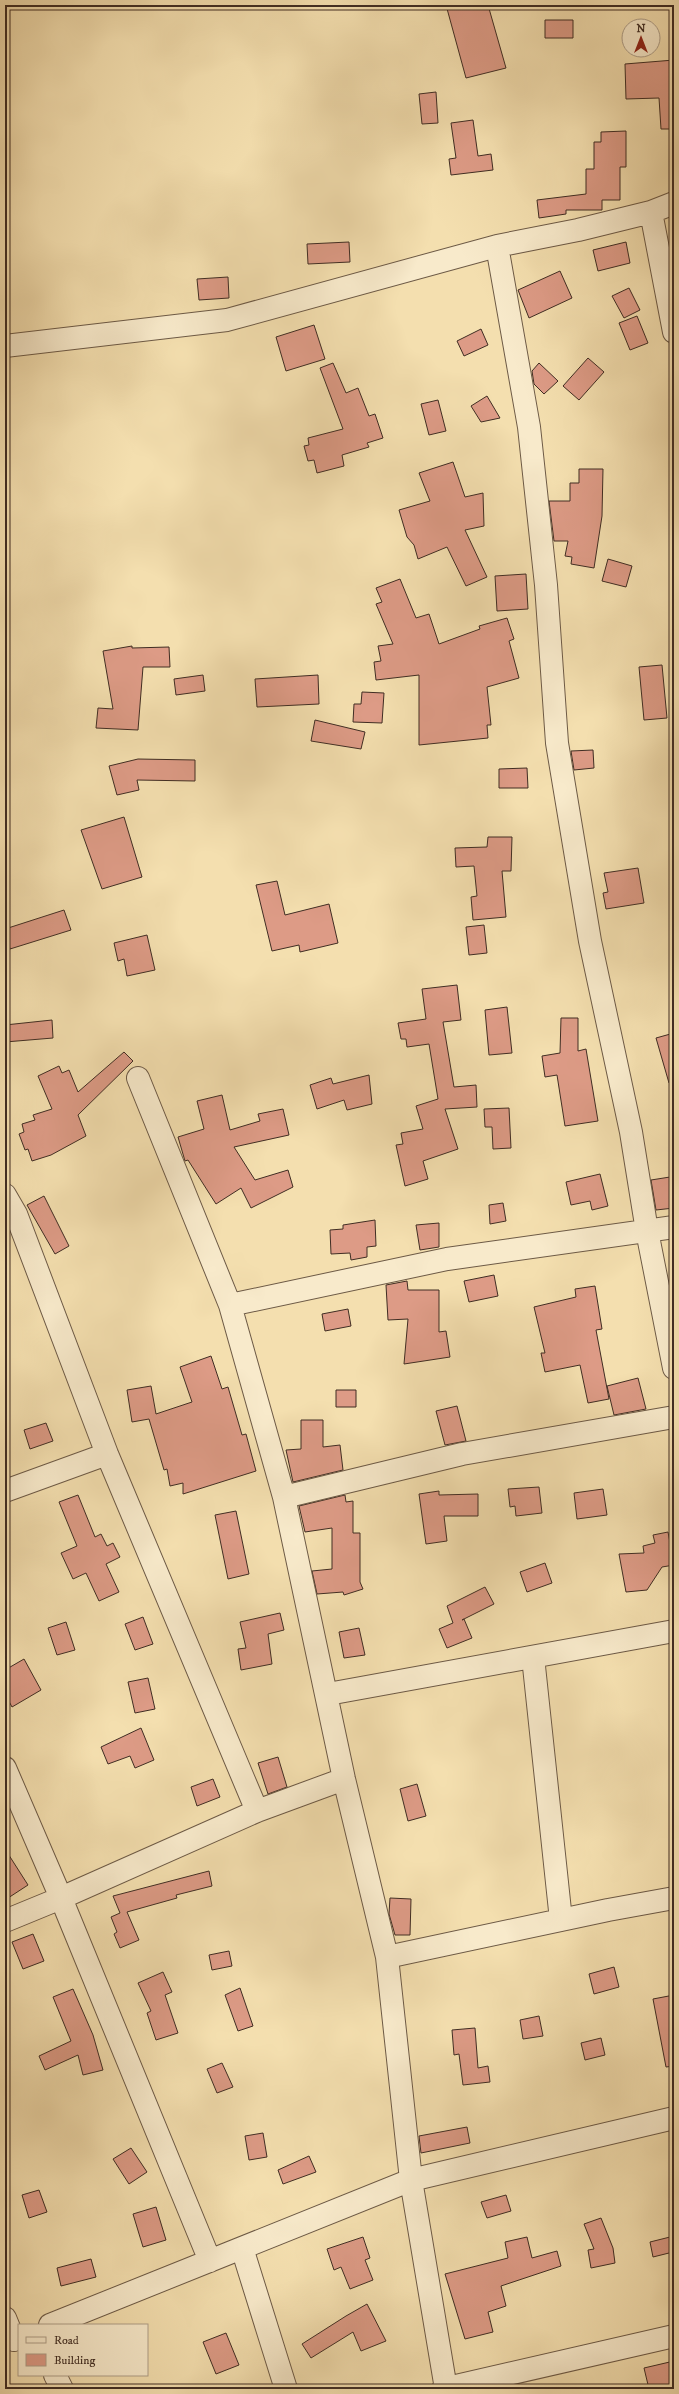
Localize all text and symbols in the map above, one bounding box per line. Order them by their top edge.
north arrow [621,18,661,58]
text: N [636,22,646,36]
legend [18,2324,148,2376]
text: Road [54,2333,79,2348]
text: Building [54,2353,95,2368]

